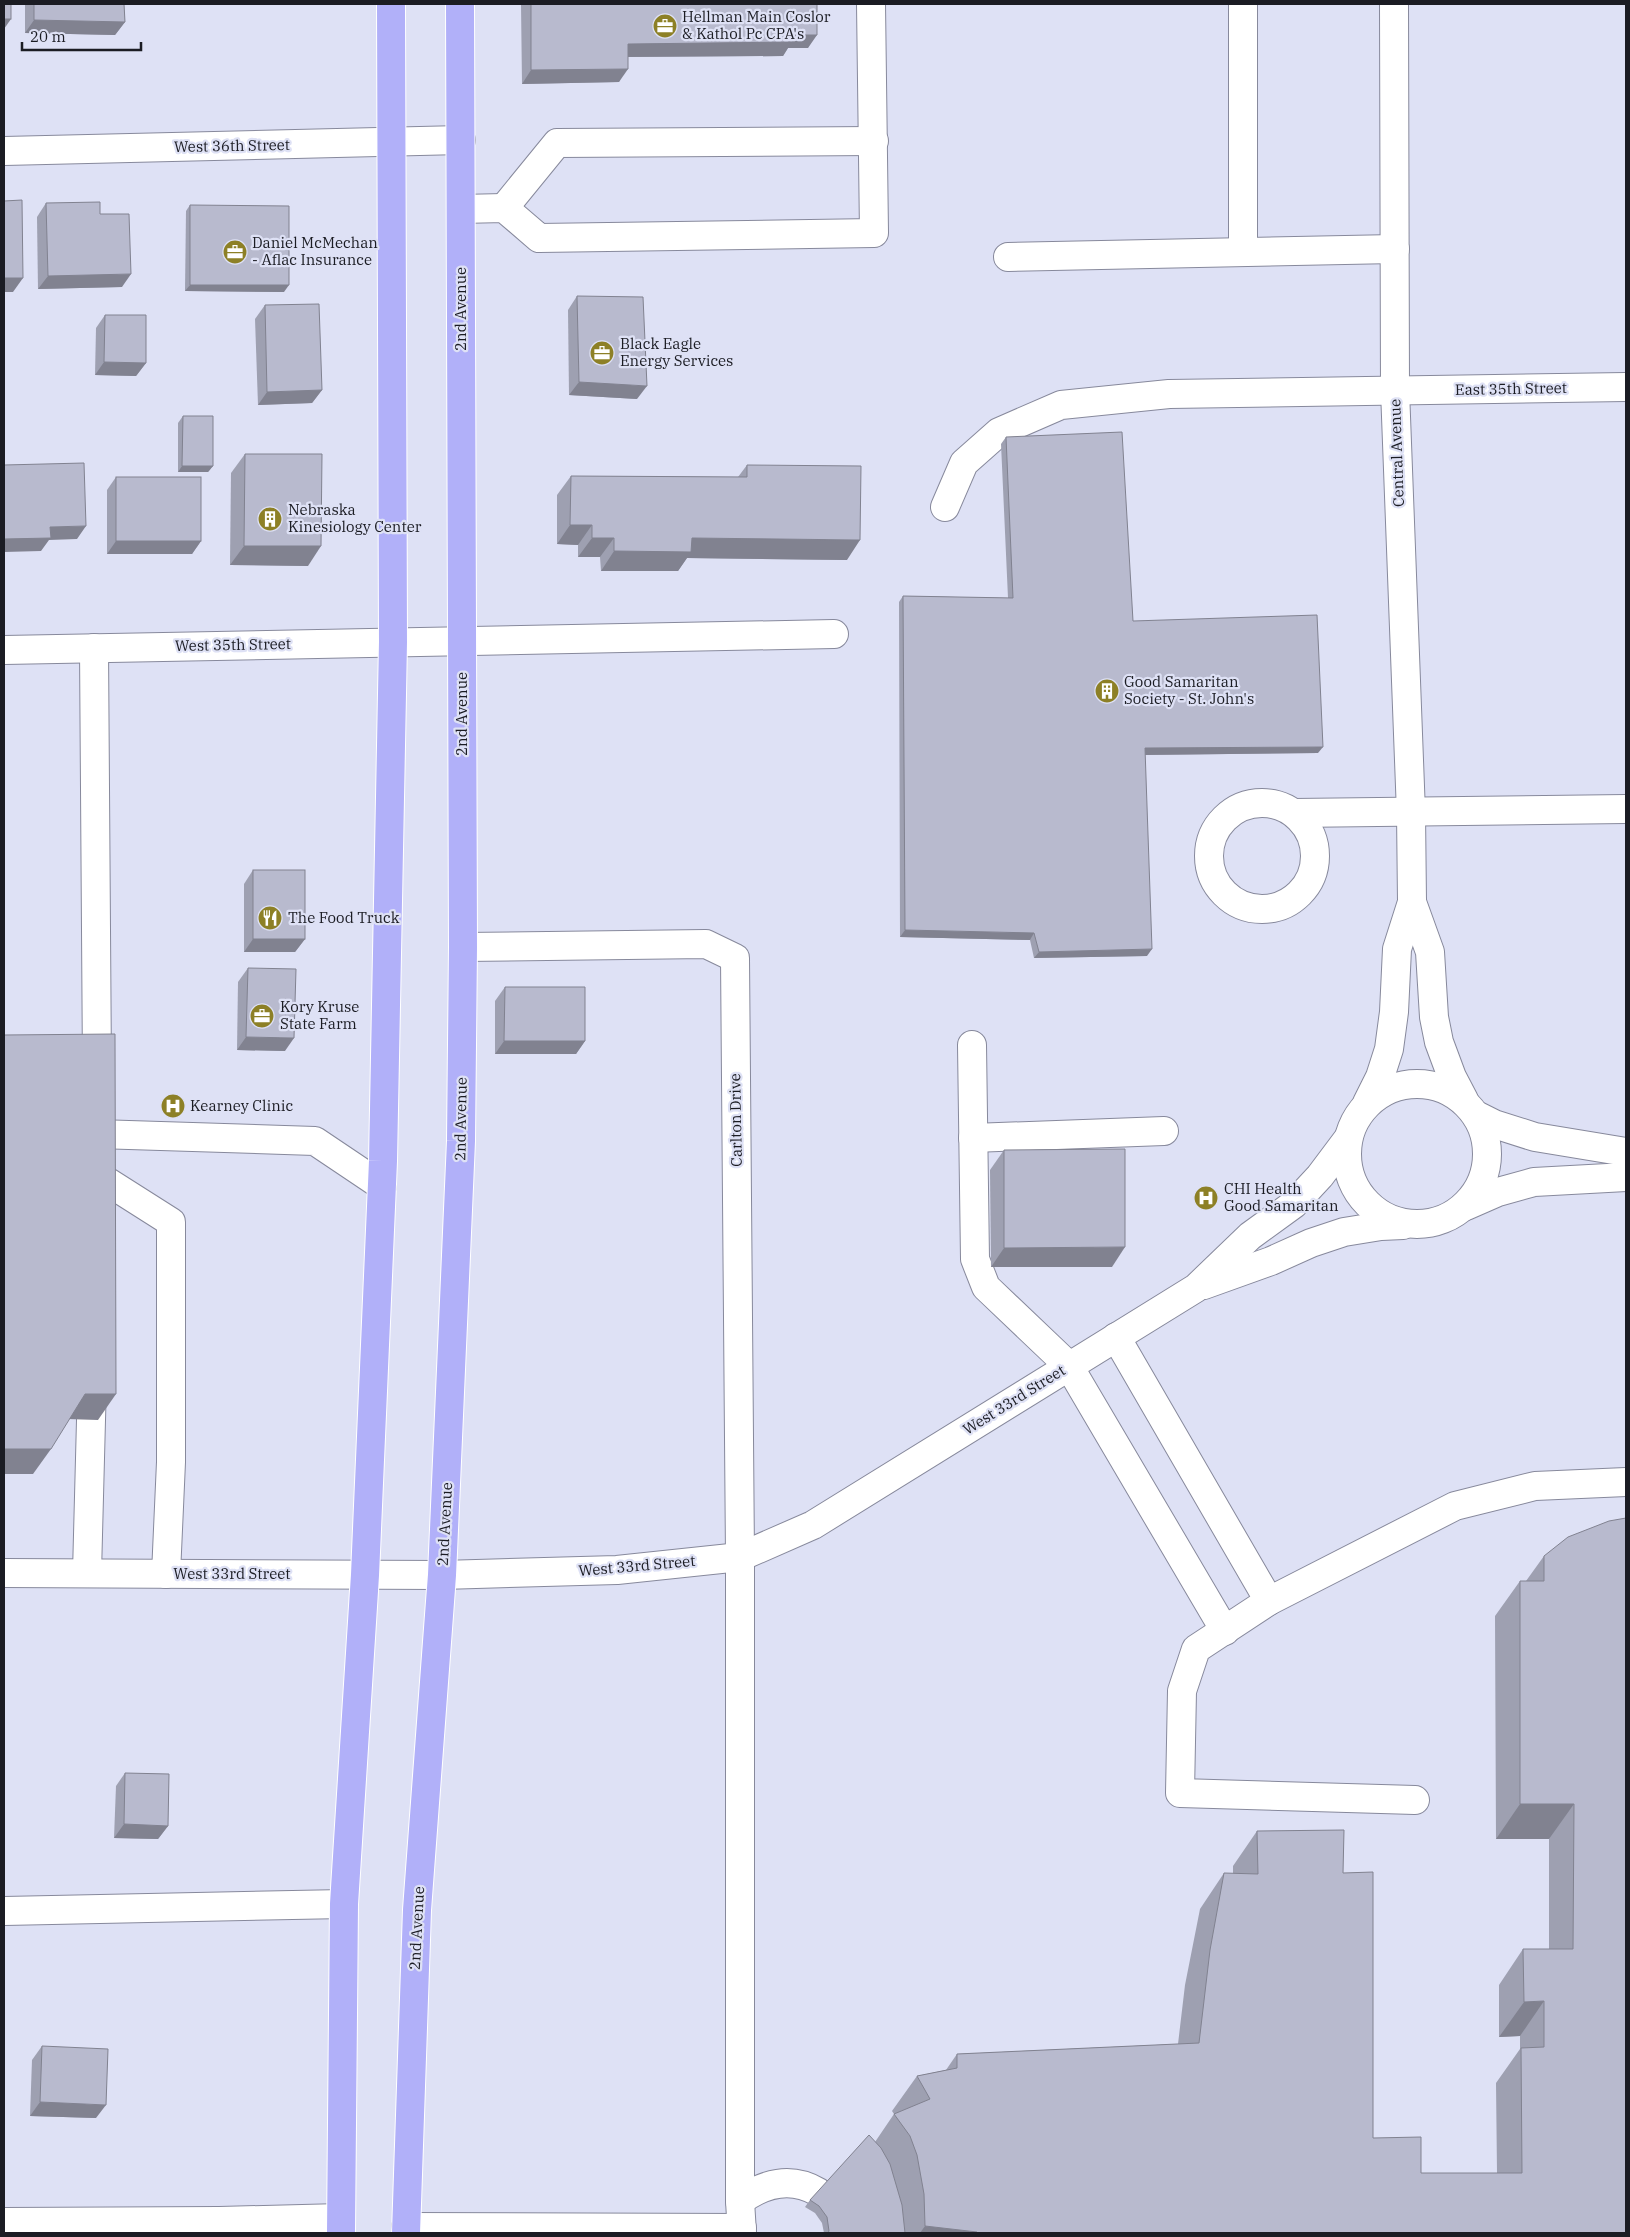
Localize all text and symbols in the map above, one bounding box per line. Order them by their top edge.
place label: Hellman Main Coslor & Kathol Pc CPA's [682,7,831,43]
office icon: Hellman Main Coslor & Kathol Pc CPA's [652,13,678,39]
scale bar [22,20,141,52]
text: 20 m [30,27,66,46]
street label: West 36th Street [174,135,290,156]
place label: Daniel McMechan - Aflac Insurance [252,233,378,269]
office icon: Daniel McMechan - Aflac Insurance [222,239,248,265]
street label: 2nd Avenue [451,267,470,351]
place label: Black Eagle Energy Services [620,334,733,370]
office icon: Black Eagle Energy Services [589,340,615,366]
street label: East 35th Street [1455,378,1567,399]
street label: Central Avenue [1385,399,1408,507]
place label: Nebraska Kinesiology Center [288,500,422,536]
building icon: Nebraska Kinesiology Center [257,506,283,532]
street label: West 35th Street [175,634,291,655]
street label: 2nd Avenue [452,672,471,756]
place label: Good Samaritan Society - St. John's [1124,672,1254,708]
building icon: Good Samaritan Society - St. John's [1094,678,1120,704]
restaurant icon: The Food Truck [257,905,283,931]
place label: The Food Truck [288,908,400,927]
place label: Kory Kruse State Farm [280,997,359,1033]
office icon: Kory Kruse State Farm [249,1003,275,1029]
street label: Carlton Drive [725,1073,746,1167]
street label: 2nd Avenue [450,1077,471,1161]
hospital icon: Kearney Clinic [160,1093,186,1119]
place label: Kearney Clinic [190,1096,294,1115]
place label: CHI Health Good Samaritan [1224,1179,1339,1215]
hospital icon: CHI Health Good Samaritan [1193,1185,1219,1211]
street label: West 33rd Street [959,1360,1068,1439]
street label: 2nd Avenue [433,1482,456,1566]
street label: West 33rd Street [578,1551,696,1580]
street label: West 33rd Street [173,1564,291,1583]
street label: 2nd Avenue [405,1886,428,1970]

